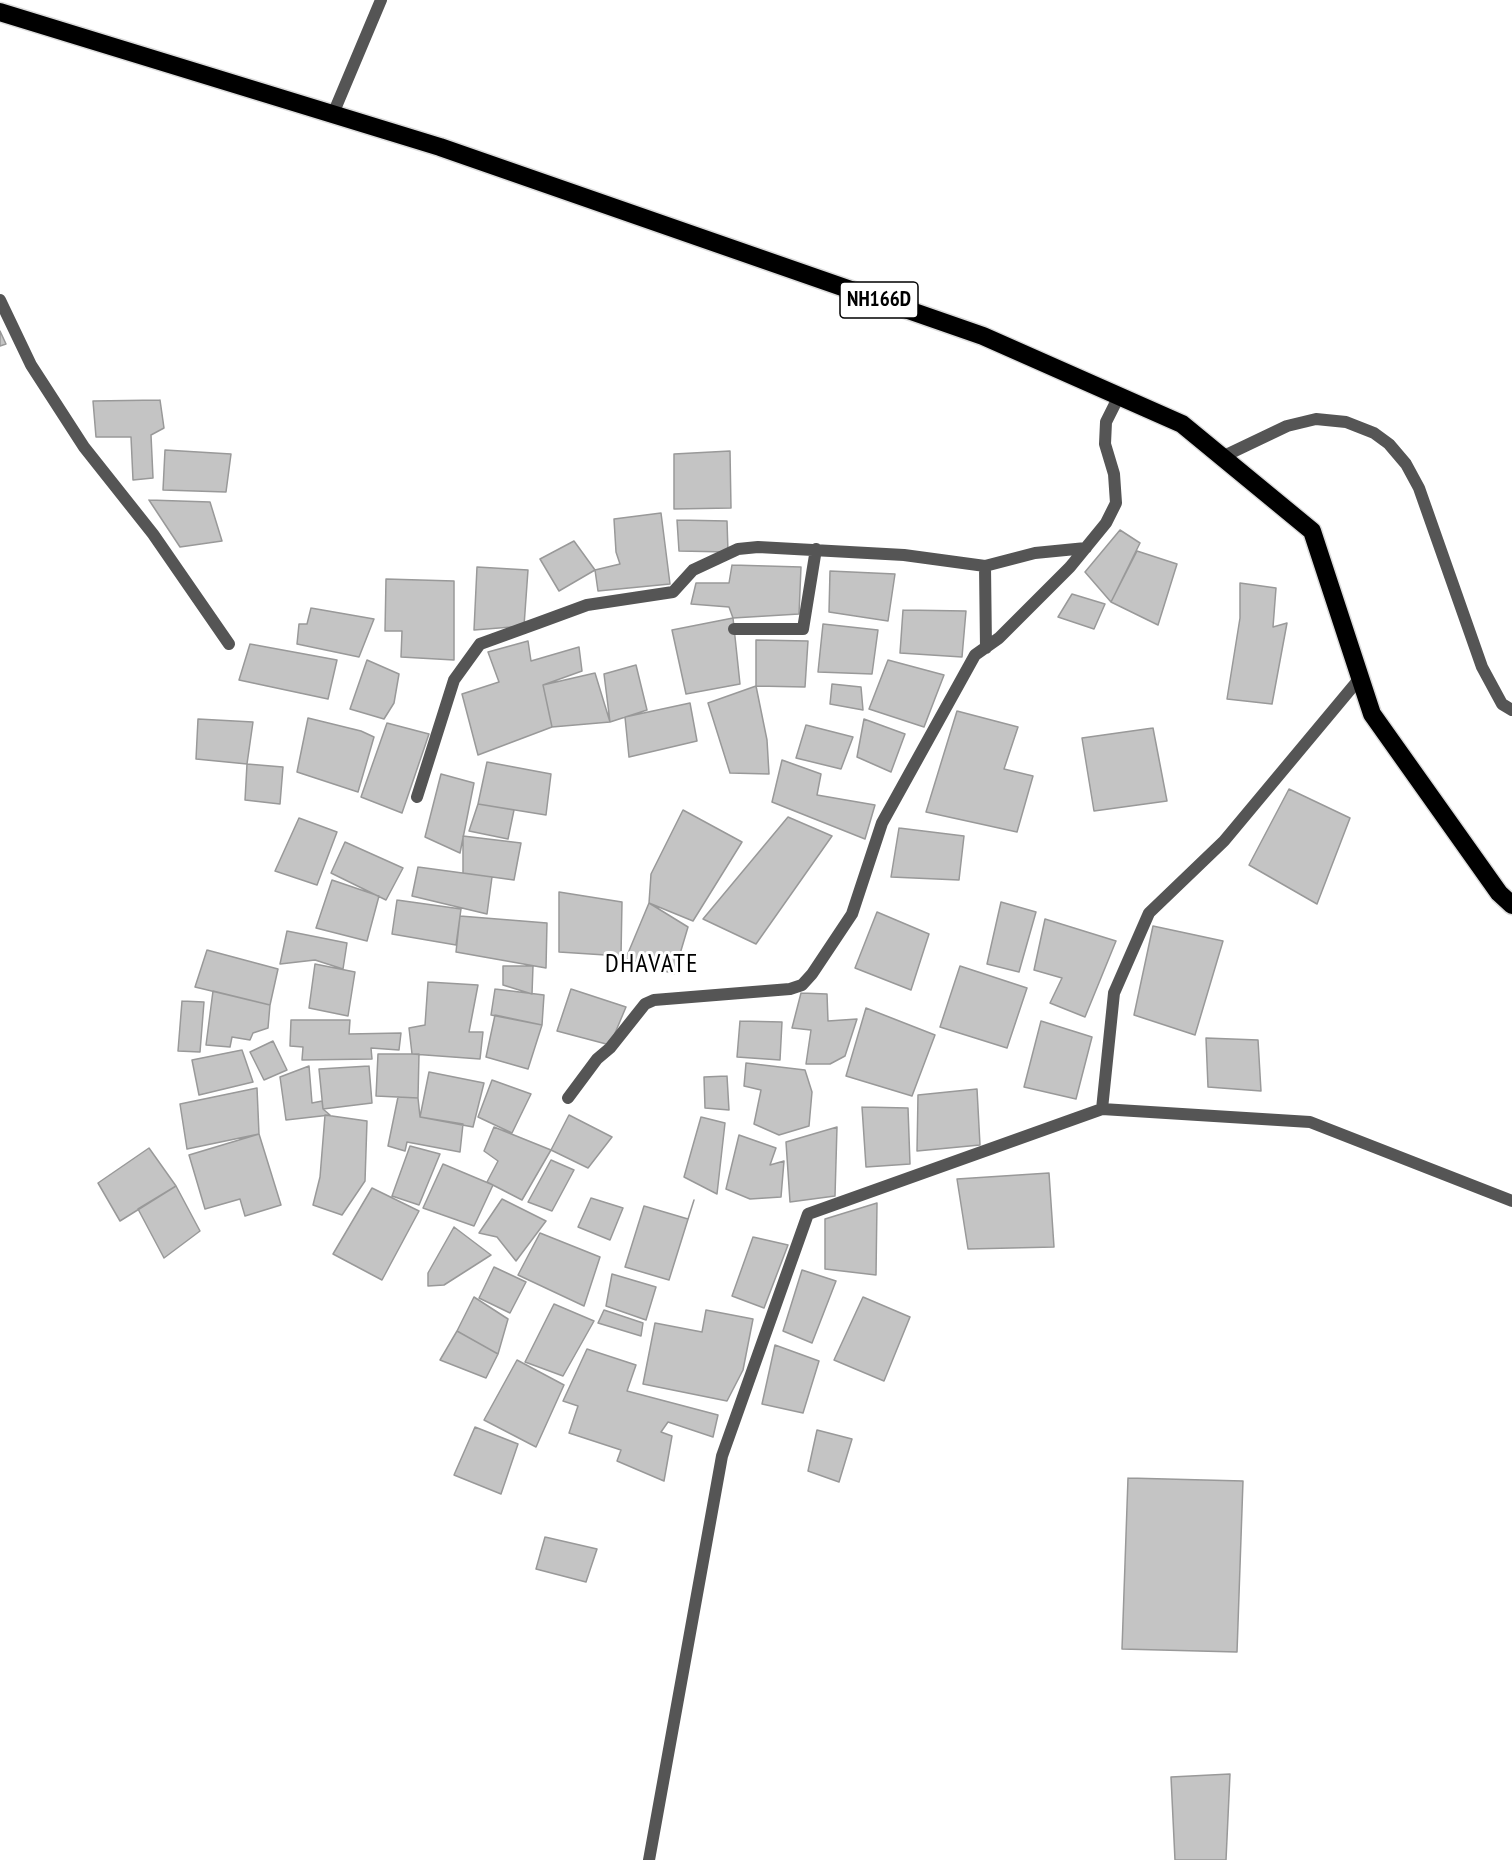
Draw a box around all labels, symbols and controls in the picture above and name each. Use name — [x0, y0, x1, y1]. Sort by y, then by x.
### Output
road number: NH166D — [840, 282, 918, 318]
district label: DHAVATE — [605, 949, 699, 981]

